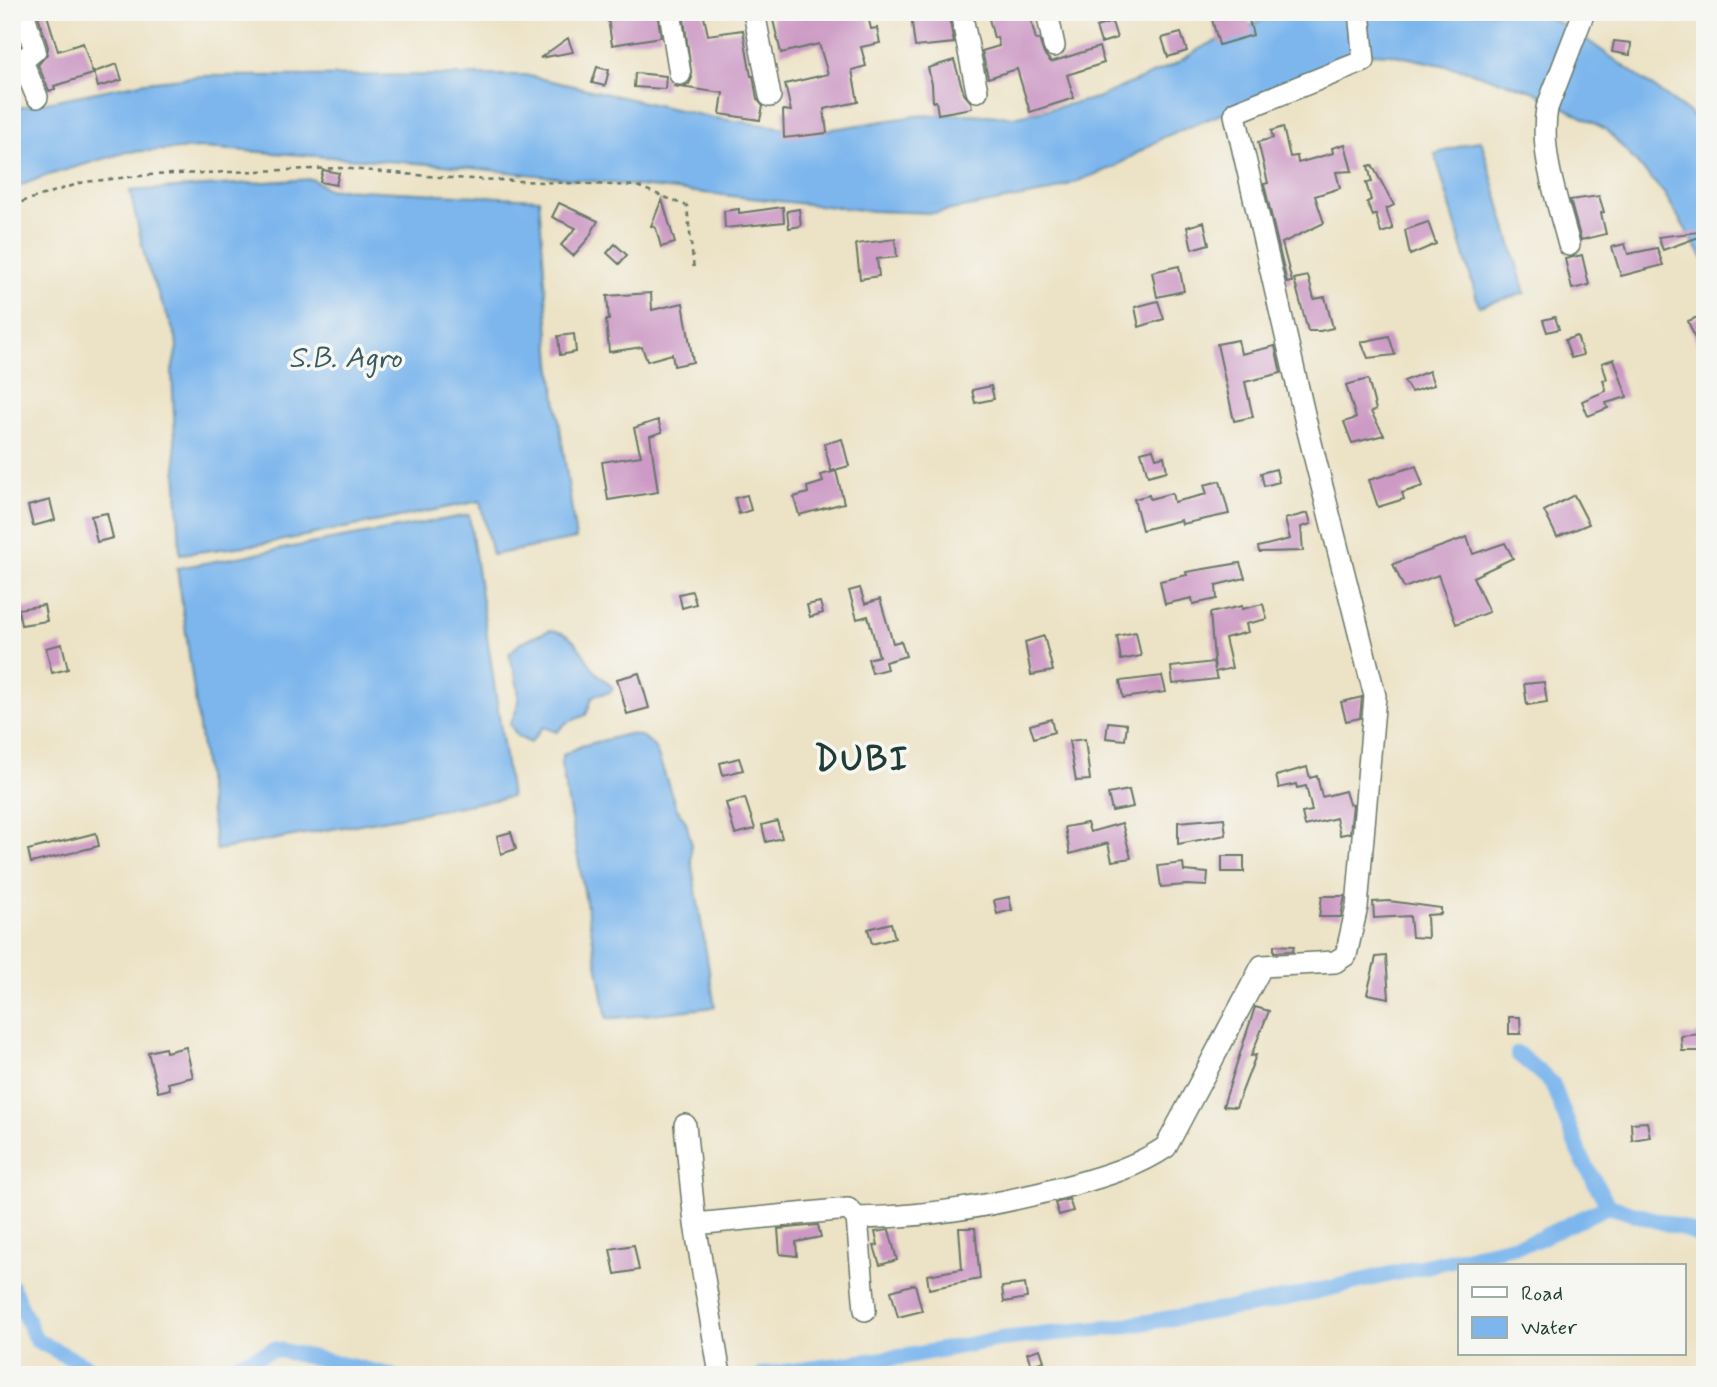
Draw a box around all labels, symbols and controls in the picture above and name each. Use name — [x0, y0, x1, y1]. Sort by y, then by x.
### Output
water label: S.B. Agro — [289, 339, 402, 379]
district label: DUBI — [814, 737, 910, 783]
legend — [1458, 1264, 1686, 1356]
text: Road — [1521, 1280, 1563, 1308]
text: Water — [1521, 1314, 1577, 1342]

